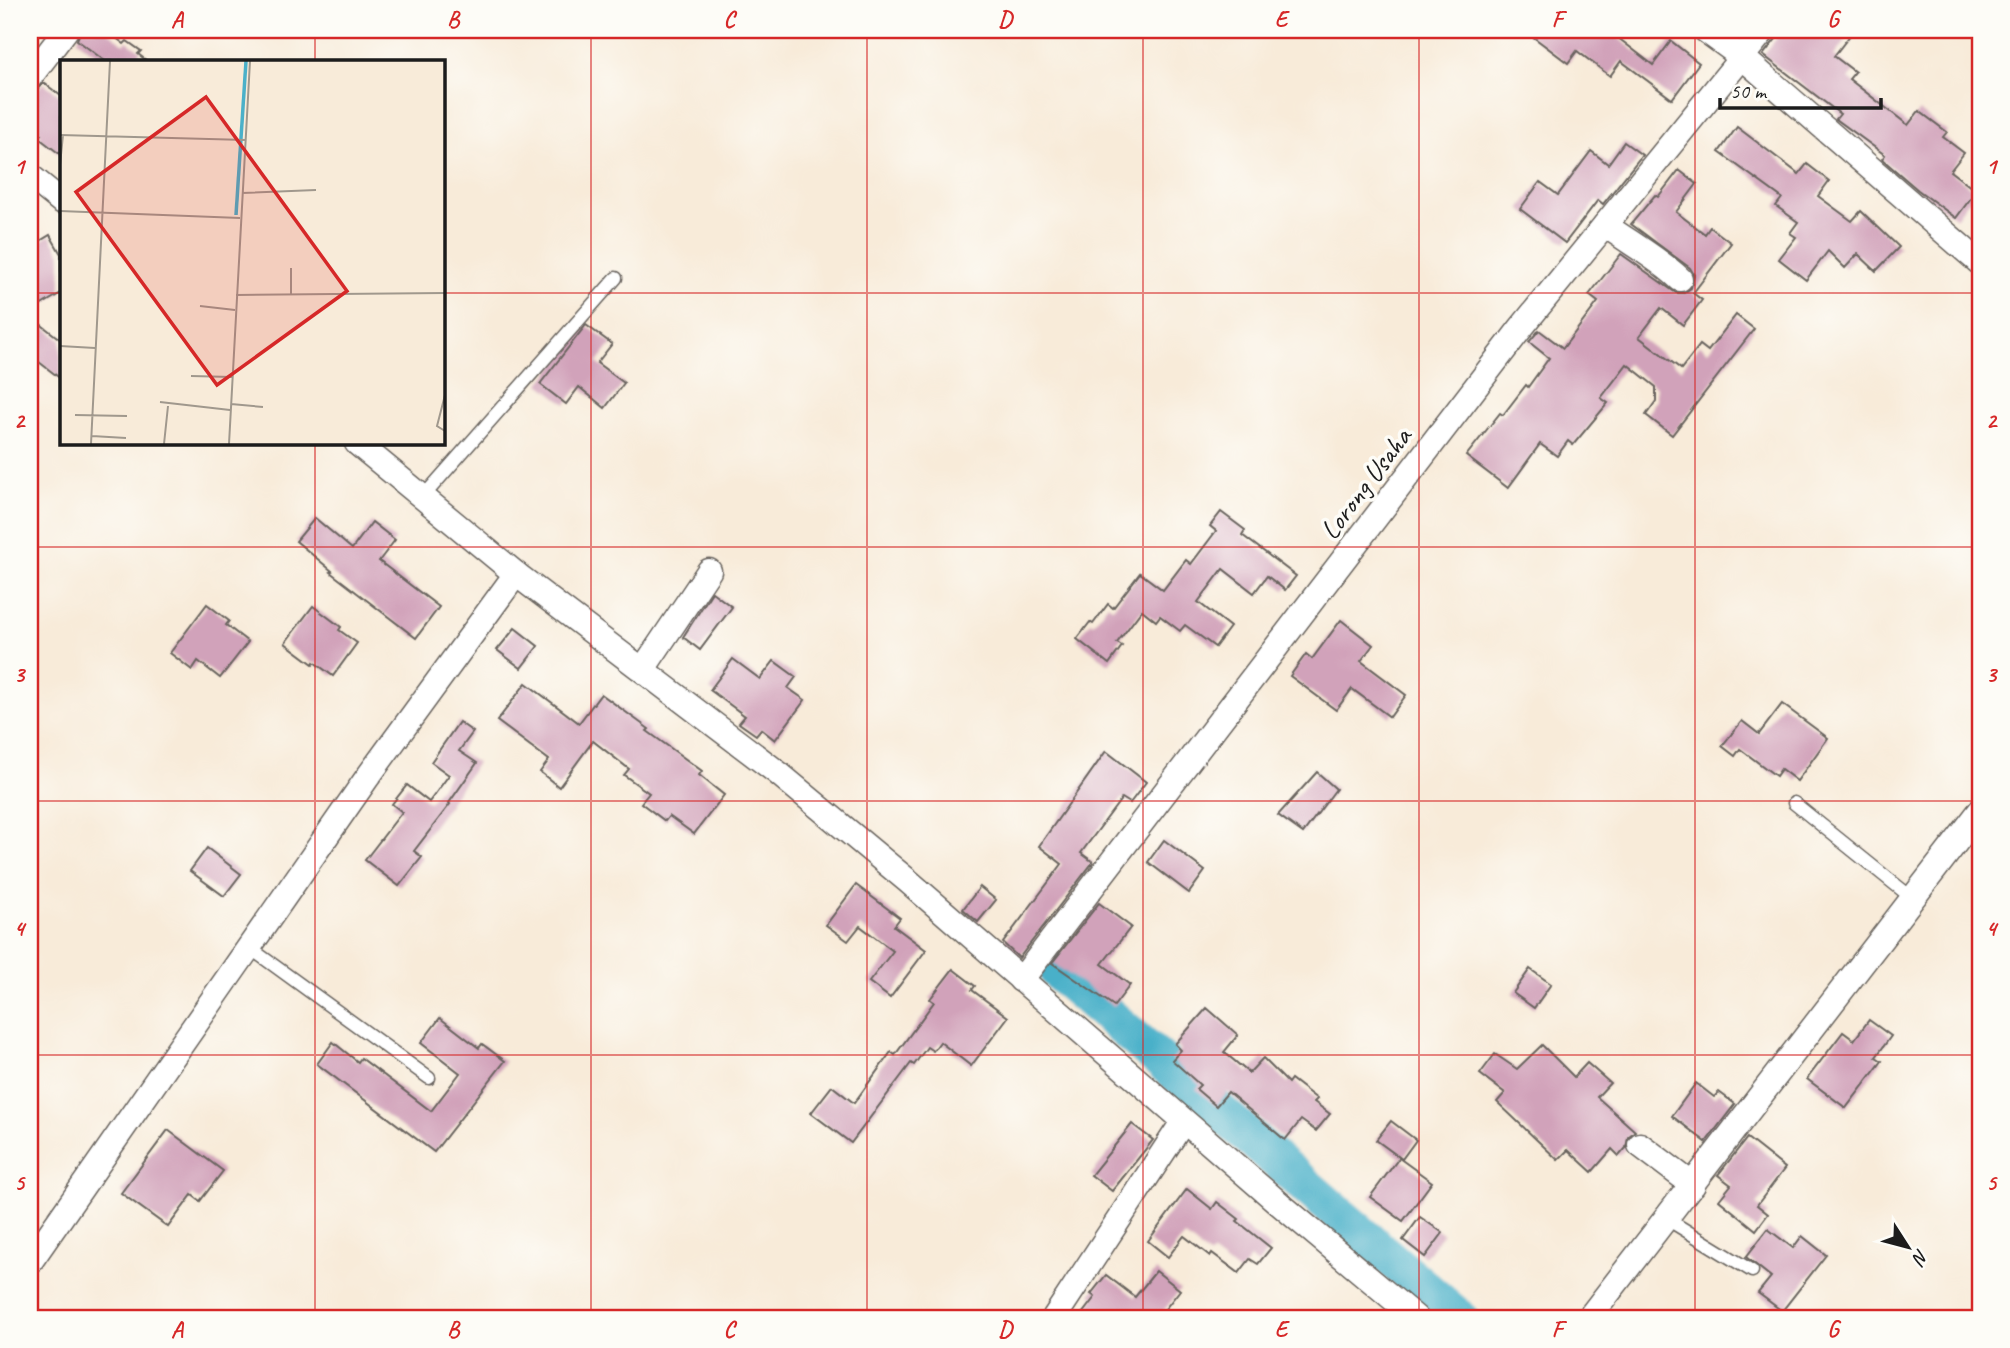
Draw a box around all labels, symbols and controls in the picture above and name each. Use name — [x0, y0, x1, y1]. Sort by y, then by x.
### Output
text: A — [171, 5, 185, 34]
text: B — [447, 5, 461, 34]
text: C — [724, 5, 738, 34]
text: D — [998, 5, 1014, 34]
text: E — [1275, 5, 1291, 34]
text: F — [1552, 5, 1568, 34]
text: G — [1827, 5, 1842, 34]
inset map — [60, 60, 444, 444]
scale bar — [1720, 66, 1881, 110]
text: 50 m — [1730, 78, 1768, 104]
text: 1 — [14, 152, 27, 181]
text: 1 — [1986, 152, 1999, 181]
text: 2 — [14, 406, 27, 435]
text: 2 — [1986, 406, 1999, 435]
street label: Lorong Usaha — [1312, 419, 1420, 546]
text: 3 — [14, 660, 27, 689]
text: 3 — [1986, 660, 1999, 689]
text: 4 — [14, 914, 27, 943]
text: 4 — [1986, 914, 1999, 943]
text: 5 — [14, 1168, 26, 1197]
text: 5 — [1986, 1168, 1998, 1197]
north arrow — [1874, 1212, 1944, 1282]
text: N — [1906, 1245, 1934, 1271]
text: A — [171, 1315, 185, 1344]
text: B — [447, 1315, 461, 1344]
text: C — [724, 1315, 738, 1344]
text: D — [998, 1315, 1014, 1344]
text: E — [1275, 1315, 1291, 1344]
text: F — [1552, 1315, 1568, 1344]
text: G — [1827, 1315, 1842, 1344]

